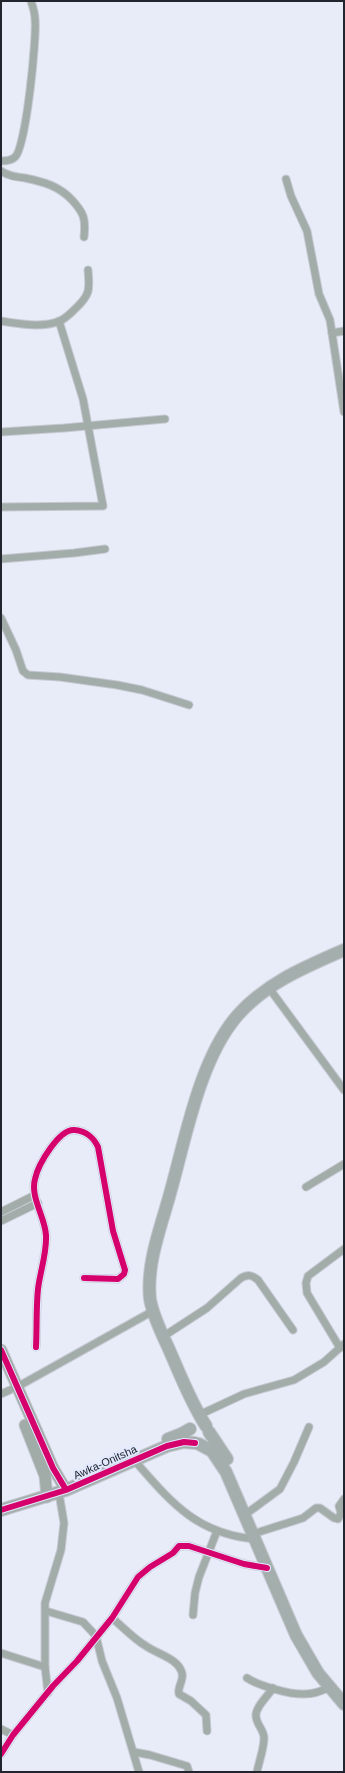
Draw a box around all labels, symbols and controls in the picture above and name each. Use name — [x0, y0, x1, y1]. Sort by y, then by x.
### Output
street label: Awka-Onitsha — [71, 1442, 139, 1481]

